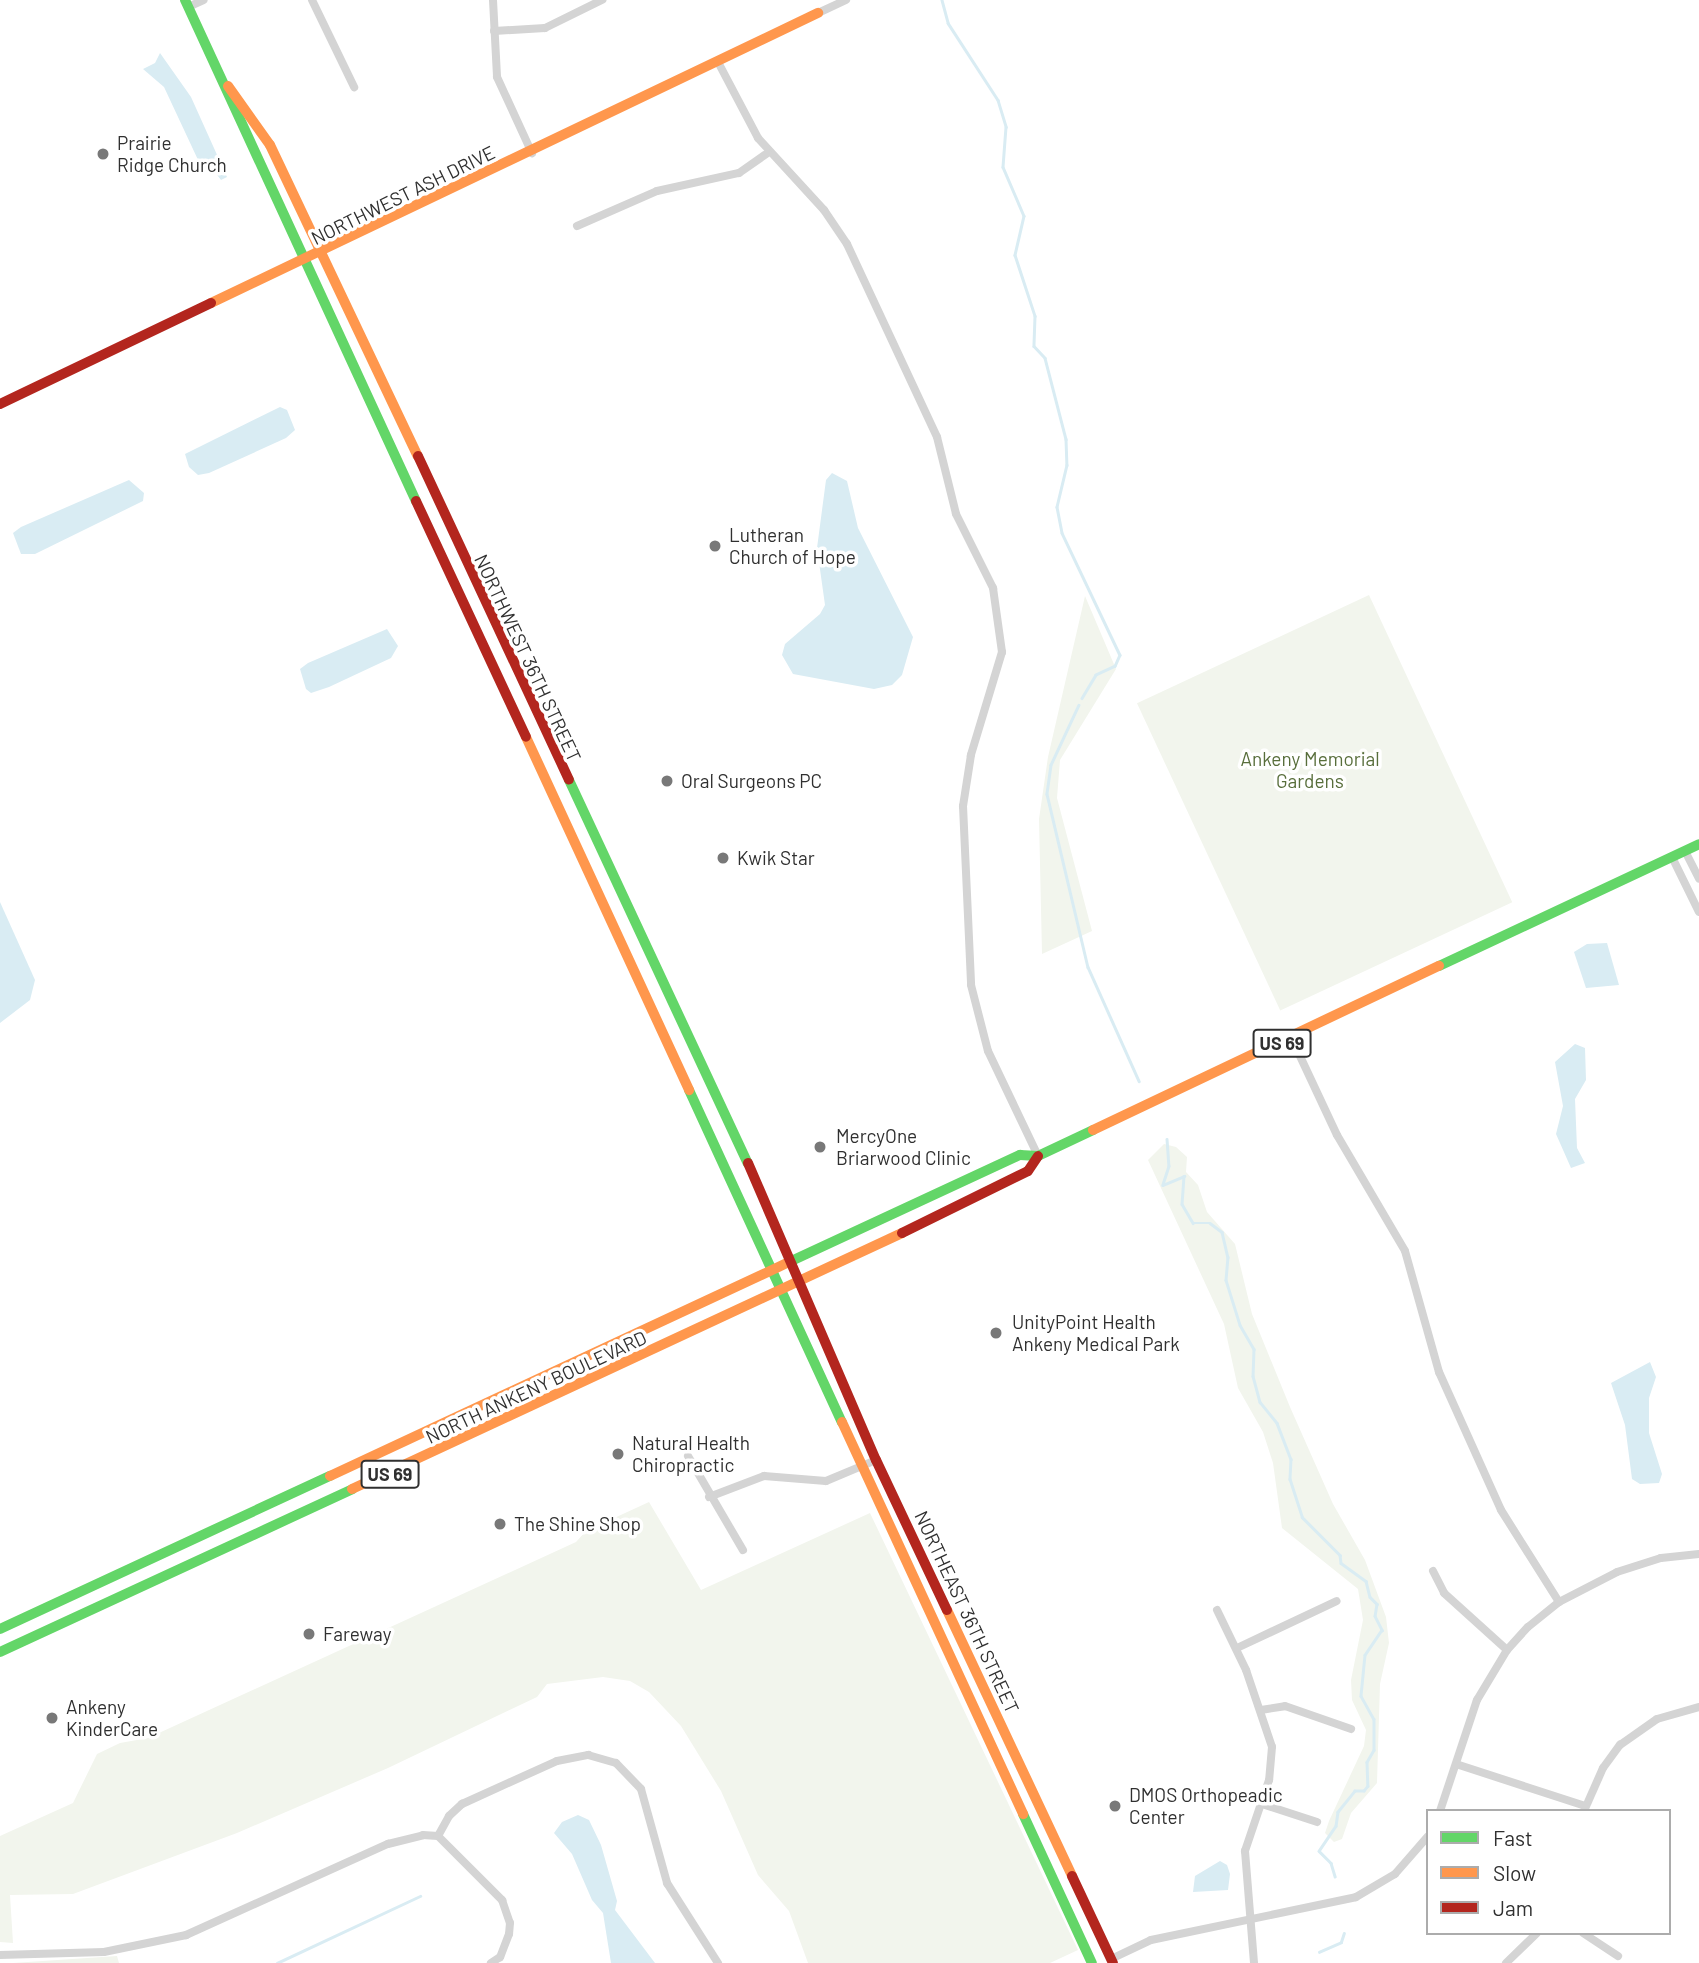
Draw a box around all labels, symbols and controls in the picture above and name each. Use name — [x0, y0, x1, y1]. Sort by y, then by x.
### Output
place label: Prairie Ridge Church — [117, 132, 227, 176]
street label: NORTHWEST ASH DRIVE — [307, 141, 499, 249]
marker: Prairie Ridge Church — [95, 146, 111, 162]
place label: Lutheran Church of Hope — [729, 524, 856, 568]
marker: Lutheran Church of Hope — [707, 538, 723, 554]
street label: NORTHWEST 36TH STREET — [470, 551, 586, 765]
park label: Ankeny Memorial Gardens — [1240, 748, 1380, 792]
place label: Oral Surgeons PC — [681, 770, 822, 792]
marker: Oral Surgeons PC — [659, 773, 675, 789]
place label: Kwik Star — [737, 847, 815, 869]
marker: Kwik Star — [715, 850, 731, 866]
road number: US 69 — [1252, 1028, 1312, 1058]
place label: MercyOne Briarwood Clinic — [836, 1125, 971, 1169]
marker: MercyOne Briarwood Clinic — [810, 1137, 830, 1157]
place label: UnityPoint Health Ankeny Medical Park — [1012, 1311, 1180, 1355]
marker: UnityPoint Health Ankeny Medical Park — [986, 1323, 1006, 1343]
street label: NORTH ANKENY BOULEVARD — [422, 1326, 650, 1448]
place label: Natural Health Chiropractic — [632, 1432, 750, 1476]
marker: Natural Health Chiropractic — [610, 1446, 626, 1462]
road number: US 69 — [360, 1460, 420, 1489]
street label: NORTHEAST 36TH STREET — [910, 1507, 1024, 1717]
place label: The Shine Shop — [514, 1513, 641, 1535]
marker: The Shine Shop — [492, 1516, 508, 1532]
place label: Fareway — [323, 1623, 391, 1645]
marker: Fareway — [301, 1626, 317, 1642]
place label: Ankeny KinderCare — [66, 1696, 158, 1740]
marker: Ankeny KinderCare — [44, 1710, 60, 1726]
place label: DMOS Orthopeadic Center — [1129, 1784, 1283, 1828]
marker: DMOS Orthopeadic Center — [1107, 1798, 1123, 1814]
legend — [1426, 1809, 1671, 1935]
text: Fast — [1493, 1825, 1533, 1850]
text: Slow — [1493, 1860, 1536, 1885]
text: Jam — [1493, 1895, 1533, 1920]

